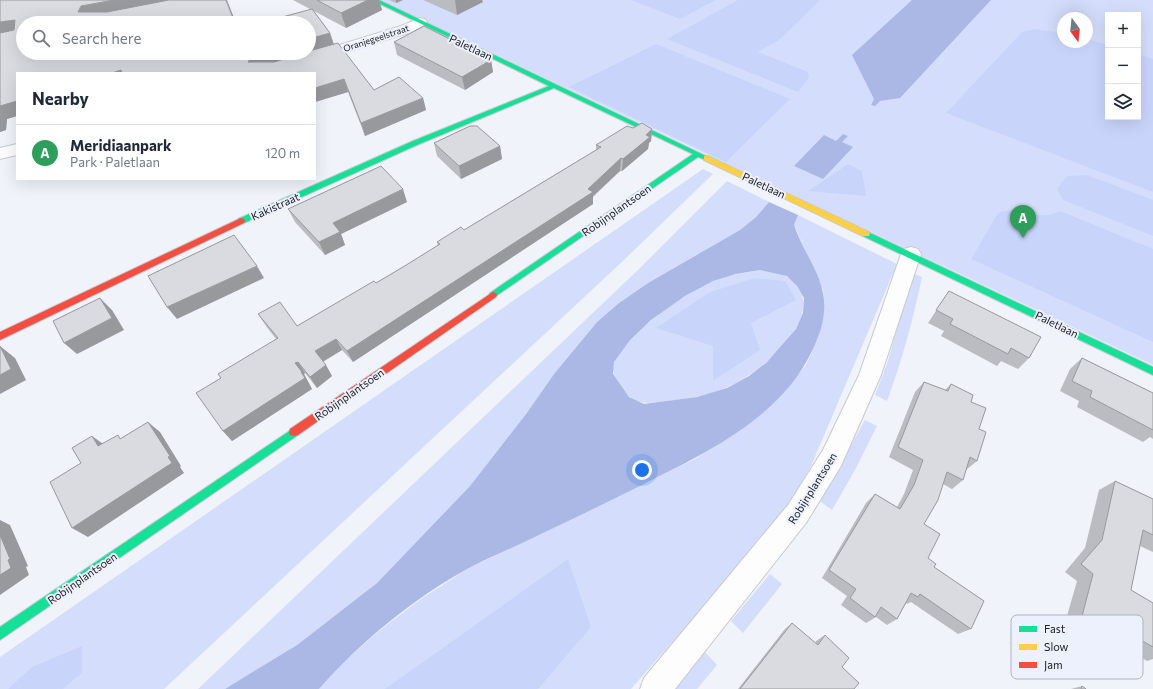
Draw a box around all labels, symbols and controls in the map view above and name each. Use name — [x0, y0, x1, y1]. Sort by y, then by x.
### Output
north arrow — [1057, 12, 1093, 48]
map controls — [1105, 12, 1141, 120]
button: + — [1105, 12, 1141, 48]
search box — [16, 16, 316, 60]
street label: Oranjegeelstraat — [342, 22, 411, 54]
icon: search — [30, 27, 52, 49]
text: Search here — [62, 29, 141, 47]
street label: Paletlaan — [447, 31, 495, 63]
button: − — [1105, 48, 1141, 84]
button: layers — [1105, 84, 1141, 120]
text: Nearby — [32, 88, 89, 109]
text: Meridiaanpark — [70, 136, 172, 154]
text: A — [40, 145, 50, 161]
text: 120 m — [265, 145, 300, 161]
text: Park · Paletlaan — [70, 154, 160, 170]
street label: Paletlaan — [740, 169, 788, 201]
street label: Robijnplantsoen — [579, 181, 653, 239]
street label: Kakistraat — [249, 189, 302, 222]
pin: A — [1010, 205, 1036, 238]
street label: Paletlaan — [1033, 308, 1081, 340]
street label: Robijnplantsoen — [312, 365, 386, 423]
street label: Robijnplantsoen — [785, 450, 839, 526]
your location — [632, 460, 652, 480]
street label: Robijnplantsoen — [45, 549, 119, 607]
legend — [1011, 615, 1143, 679]
text: Fast — [1044, 622, 1066, 635]
text: Slow — [1044, 640, 1069, 653]
text: Jam — [1044, 658, 1063, 672]

